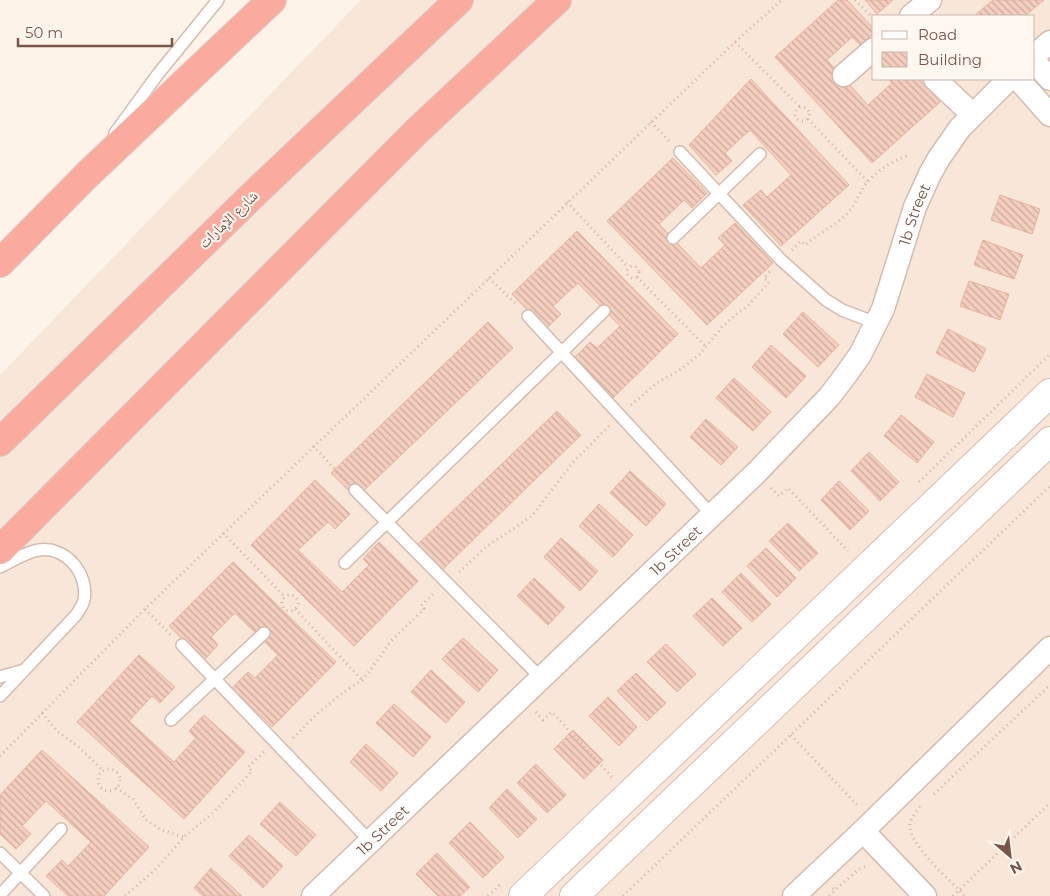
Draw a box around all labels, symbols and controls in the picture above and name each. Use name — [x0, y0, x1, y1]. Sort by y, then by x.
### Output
scale bar — [18, 15, 171, 47]
legend — [872, 15, 1035, 80]
text: 50 m — [25, 23, 63, 42]
text: Road — [918, 25, 957, 44]
text: Building — [918, 50, 982, 69]
street label: 1b Street — [894, 180, 934, 248]
street label: شارع الإمارات — [194, 186, 262, 253]
street label: 1b Street — [645, 521, 705, 579]
street label: 1b Street — [352, 800, 412, 859]
north arrow — [985, 831, 1035, 881]
text: N — [1007, 857, 1025, 878]

